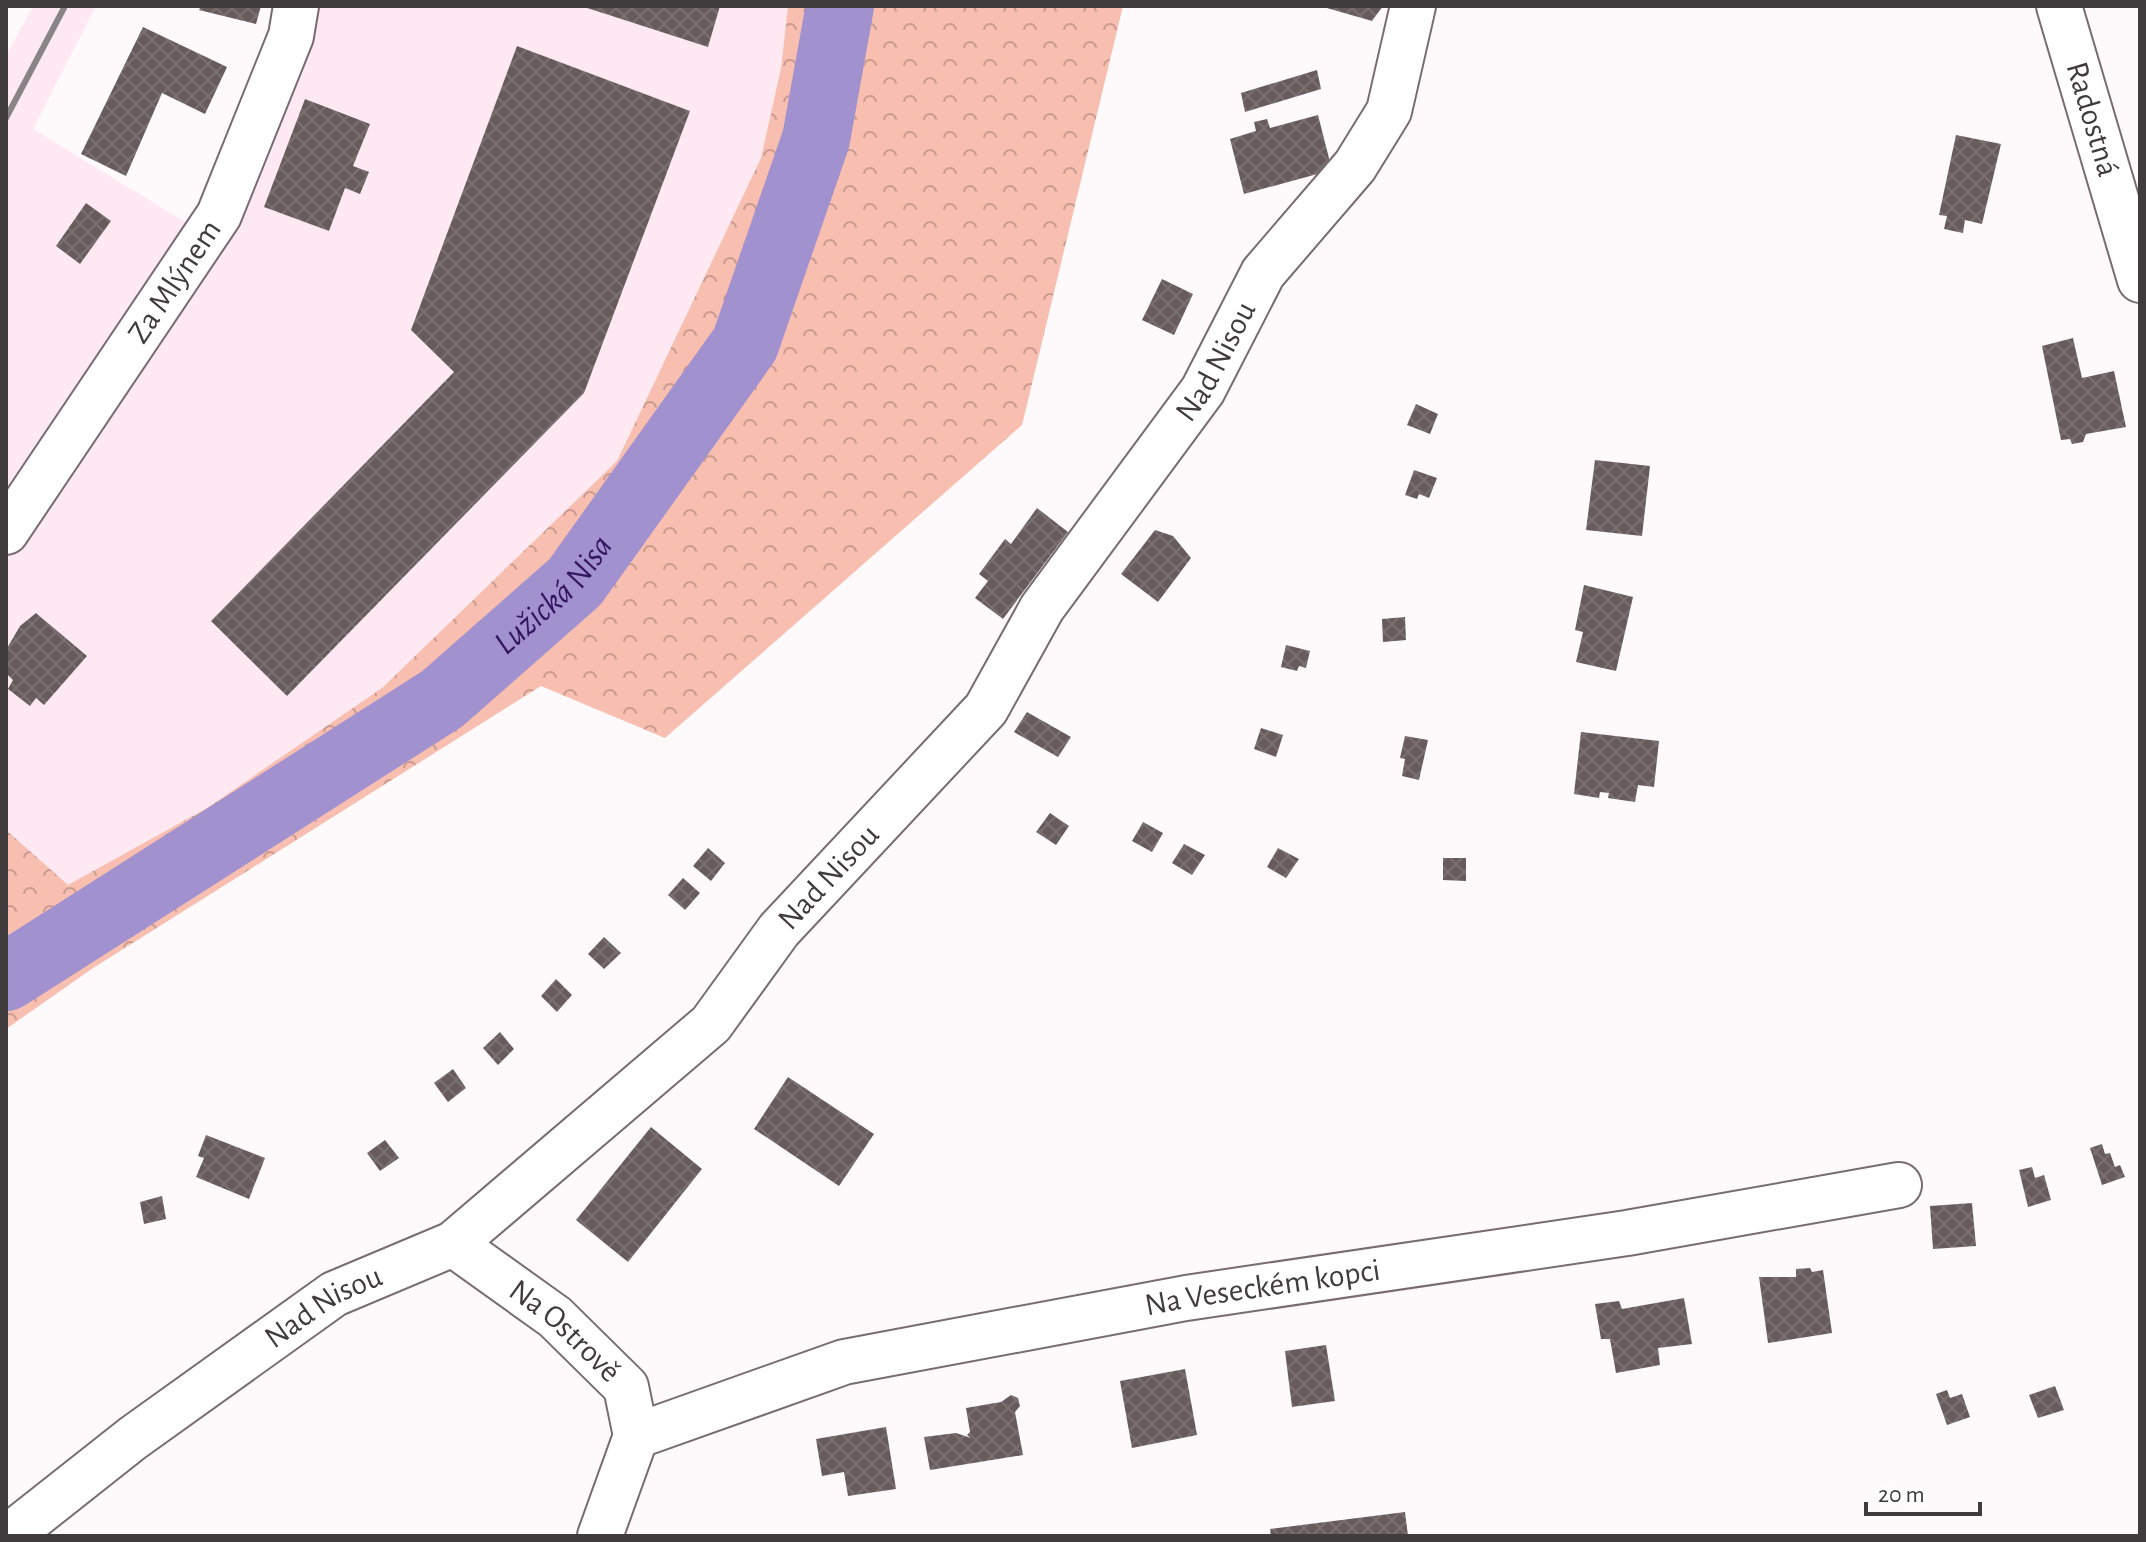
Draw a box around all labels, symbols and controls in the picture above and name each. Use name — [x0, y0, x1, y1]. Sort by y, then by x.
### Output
street label: Radostná — [2060, 58, 2124, 180]
street label: Za Mlýnem — [122, 214, 227, 349]
street label: Nad Nisou — [1170, 296, 1261, 427]
water label: Lužická Nisa — [488, 530, 619, 661]
street label: Nad Nisou — [772, 818, 885, 936]
street label: Na Veseckém kopci — [1142, 1254, 1382, 1321]
street label: Nad Nisou — [259, 1260, 387, 1354]
street label: Na Ostrově — [503, 1274, 627, 1388]
scale bar — [1866, 1466, 1980, 1516]
text: 20 m — [1878, 1483, 1925, 1507]

